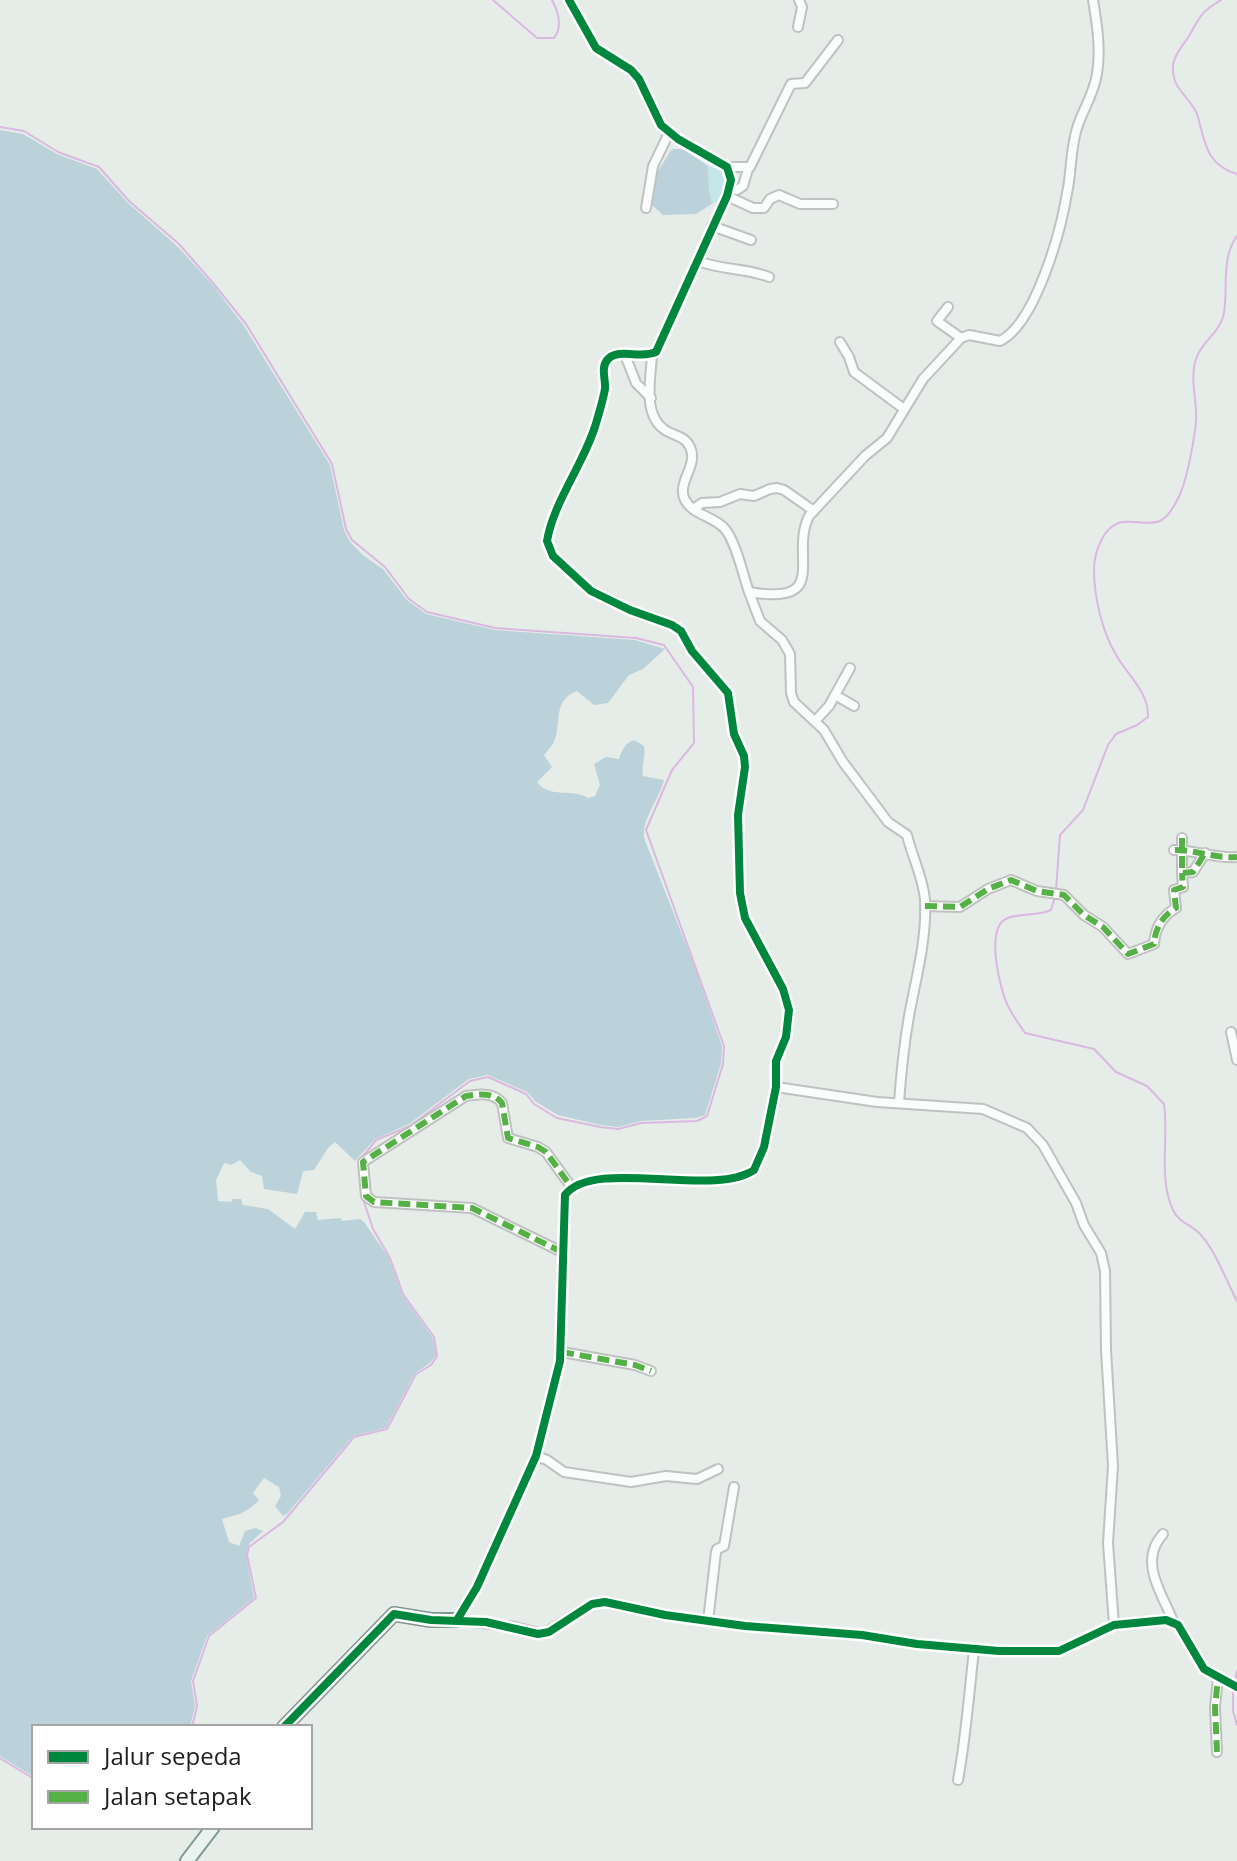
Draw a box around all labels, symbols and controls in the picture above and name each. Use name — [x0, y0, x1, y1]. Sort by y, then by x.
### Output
legend — [32, 1725, 312, 1829]
text: Jalur sepeda — [102, 1739, 242, 1772]
text: Jalan setapak — [102, 1779, 252, 1812]

